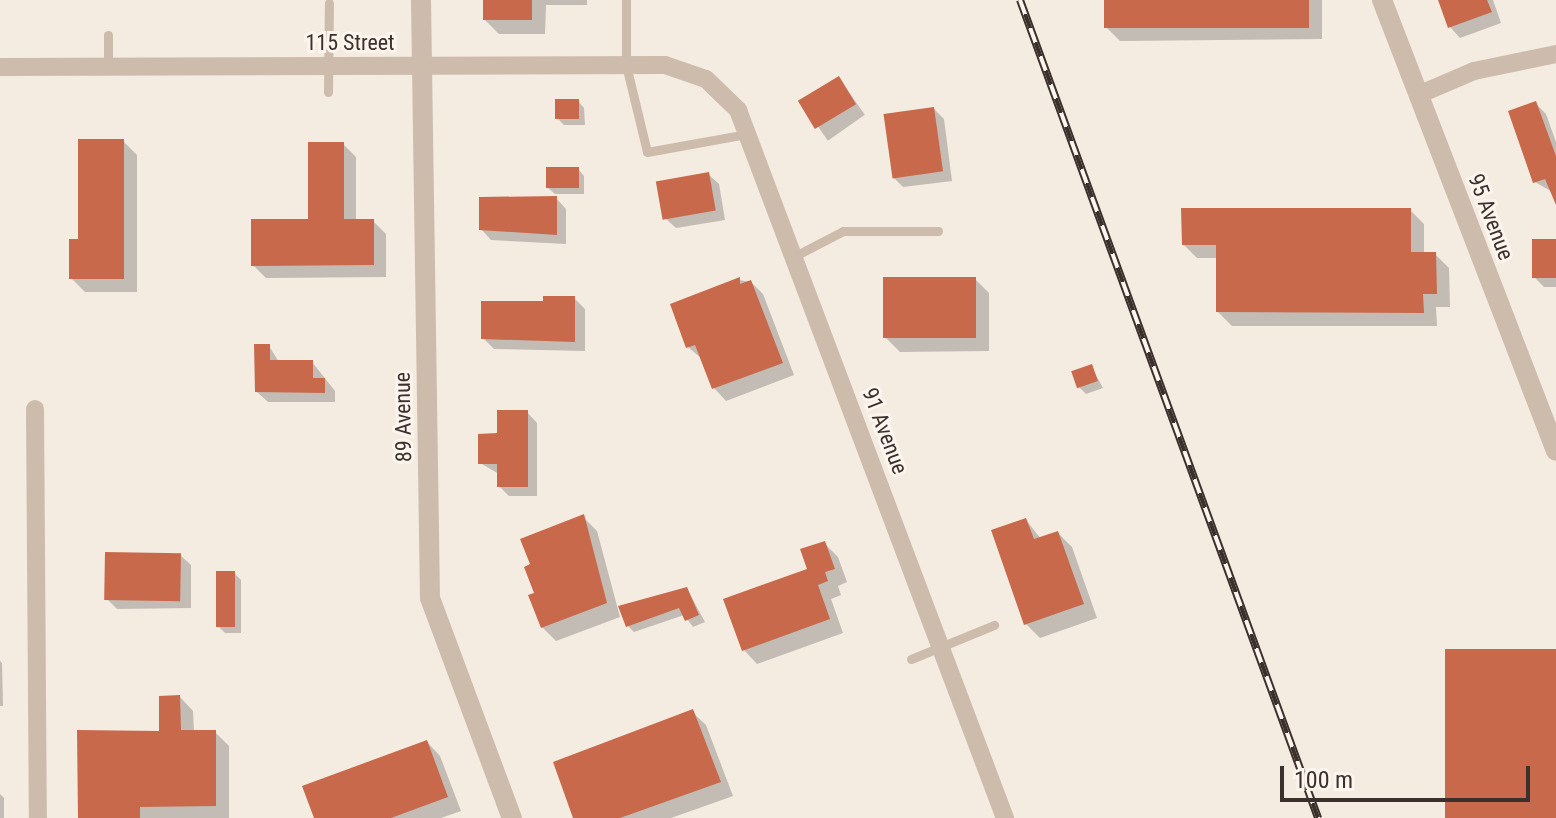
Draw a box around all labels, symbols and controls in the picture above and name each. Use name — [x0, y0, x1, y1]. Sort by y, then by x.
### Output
street label: 115 Street — [305, 30, 395, 56]
street label: 95 Avenue — [1463, 170, 1519, 264]
street label: 89 Avenue — [389, 372, 417, 462]
street label: 91 Avenue — [857, 384, 913, 478]
scale bar — [1284, 750, 1534, 800]
text: 100 m — [1294, 766, 1353, 794]

